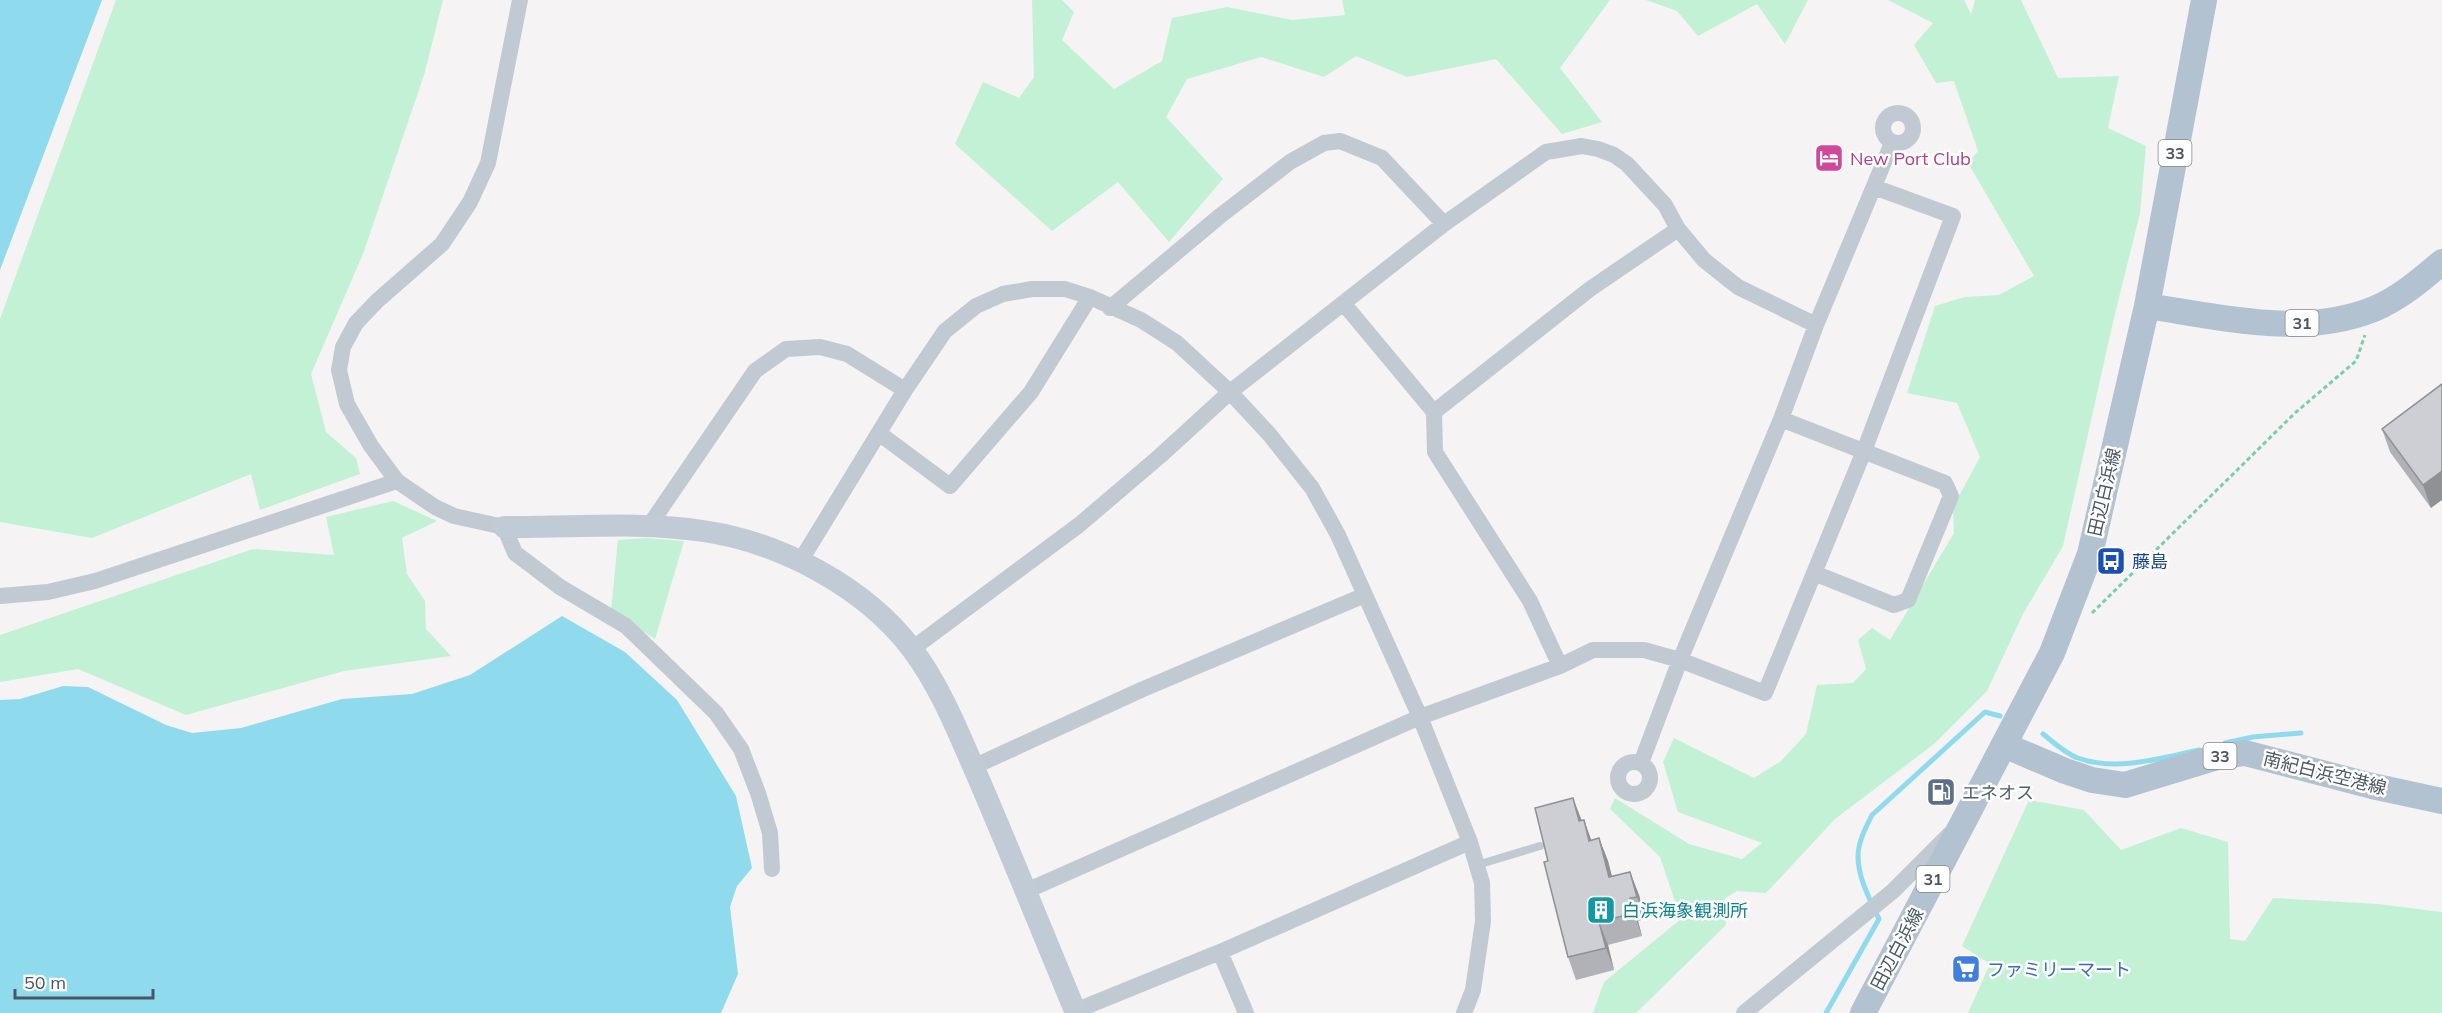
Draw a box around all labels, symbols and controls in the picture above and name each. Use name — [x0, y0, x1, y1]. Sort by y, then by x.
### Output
road number: 33 — [2158, 140, 2192, 166]
hotel icon: New Port Club — [1813, 142, 1845, 174]
place label: New Port Club — [1850, 147, 1971, 170]
road number: 31 — [2286, 310, 2318, 336]
street label: 田辺白浜線 — [2083, 446, 2125, 538]
bus stop icon: 藤島 — [2095, 545, 2127, 577]
place label: 藤島 — [2132, 550, 2168, 573]
road number: 33 — [2204, 743, 2236, 769]
street label: 南紀白浜空港線 — [2261, 747, 2389, 799]
fuel station icon: エネオス — [1925, 776, 1957, 808]
place label: エネオス — [1962, 781, 2034, 804]
road number: 31 — [1916, 866, 1950, 892]
building icon: 白浜海象観測所 — [1585, 894, 1617, 926]
place label: 白浜海象観測所 — [1622, 899, 1748, 922]
street label: 田辺白浜線 — [1866, 904, 1928, 994]
supermarket icon: ファミリーマート — [1950, 953, 1982, 985]
place label: ファミリーマート — [1987, 958, 2131, 981]
scale bar — [15, 962, 153, 1000]
text: 50 m — [24, 971, 66, 994]

